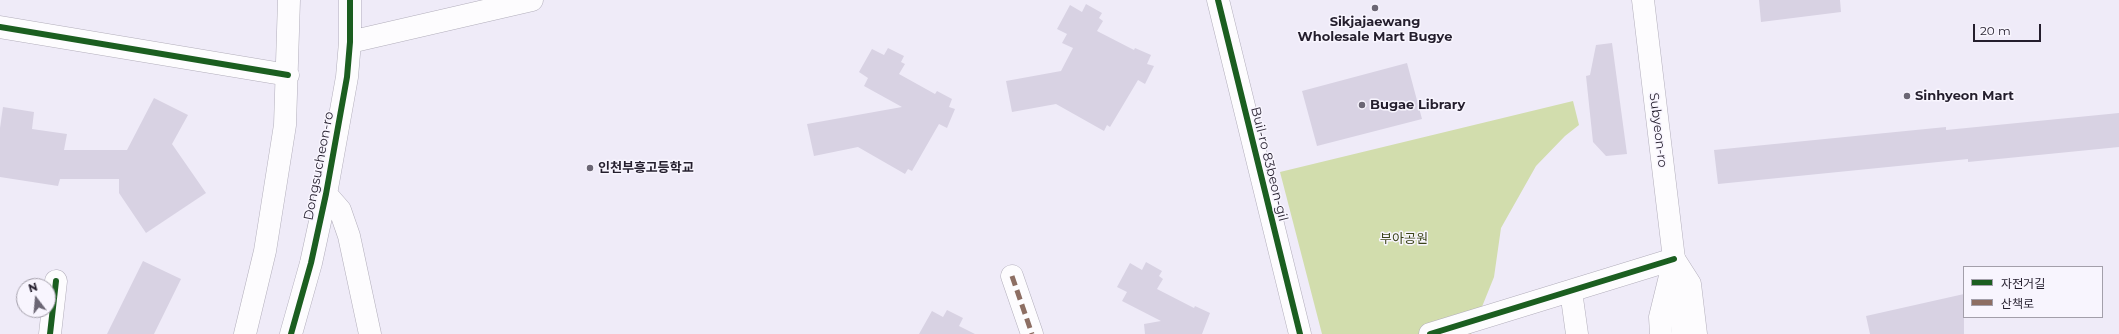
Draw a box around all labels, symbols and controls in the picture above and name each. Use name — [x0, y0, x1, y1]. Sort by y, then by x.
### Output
marker: Sikjajaewang Wholesale Mart Bugye — [1370, 3, 1380, 13]
place label: Sikjajaewang Wholesale Mart Bugye — [1298, 14, 1452, 45]
scale bar — [1975, 16, 2043, 42]
text: 20 m — [1980, 23, 2011, 38]
place label: Sinhyeon Mart — [1915, 88, 2014, 104]
marker: Sinhyeon Mart — [1902, 91, 1912, 101]
street label: Subyeon-ro — [1646, 92, 1670, 168]
place label: Bugae Library — [1370, 97, 1465, 113]
marker: Bugae Library — [1357, 100, 1367, 110]
street label: Buil-ro 83beon-gil — [1247, 105, 1291, 223]
street label: Dongsucheon-ro — [301, 110, 337, 222]
place label: 인천부흥고등학교 — [598, 160, 694, 176]
marker: 인천부흥고등학교 — [585, 163, 595, 173]
park label: 부아공원 — [1380, 231, 1428, 247]
legend — [1963, 266, 2103, 318]
text: 자전거길 — [2001, 276, 2045, 291]
north arrow — [16, 278, 56, 318]
text: N — [27, 279, 39, 295]
text: 산책로 — [2001, 296, 2034, 311]

